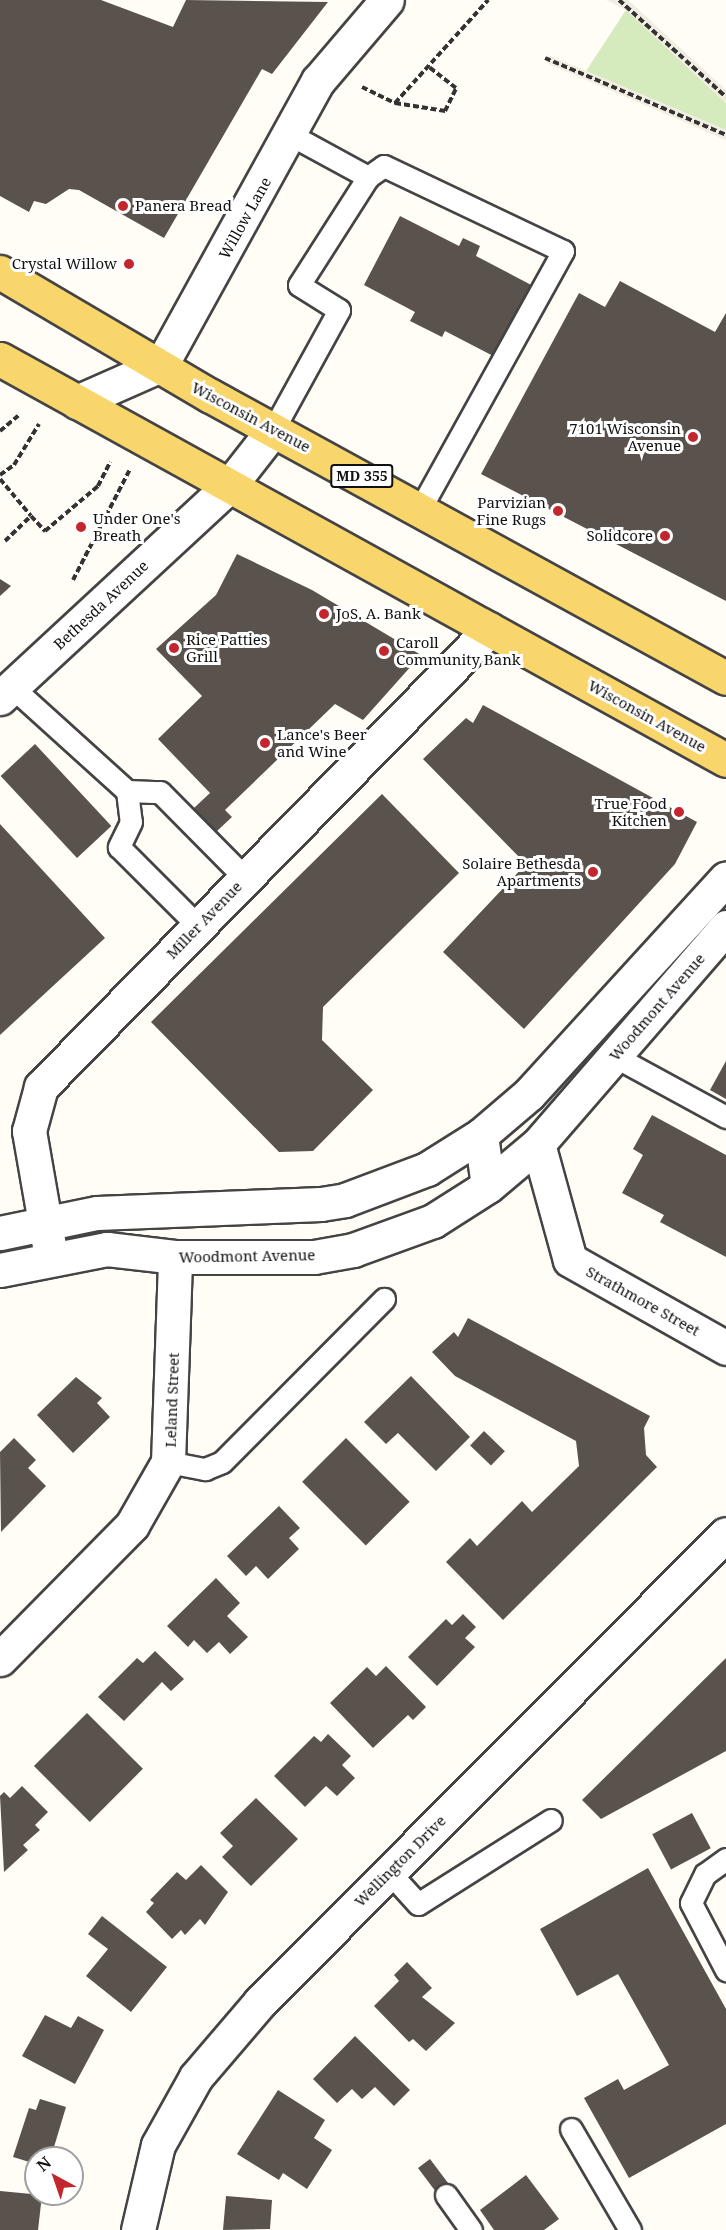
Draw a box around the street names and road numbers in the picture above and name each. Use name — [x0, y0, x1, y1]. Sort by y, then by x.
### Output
street label: Willow Lane — [215, 174, 275, 262]
street label: Wisconsin Avenue — [189, 378, 313, 456]
road number: MD 355 — [329, 465, 395, 487]
street label: Bethesda Avenue — [50, 557, 152, 653]
street label: Wisconsin Avenue — [585, 676, 709, 756]
street label: Miller Avenue — [163, 878, 245, 962]
street label: Woodmont Avenue — [605, 950, 709, 1064]
street label: Woodmont Avenue — [179, 1246, 315, 1266]
street label: Strathmore Street — [583, 1262, 703, 1340]
street label: Leland Street — [161, 1352, 183, 1448]
street label: Wellington Drive — [351, 1812, 449, 1910]

